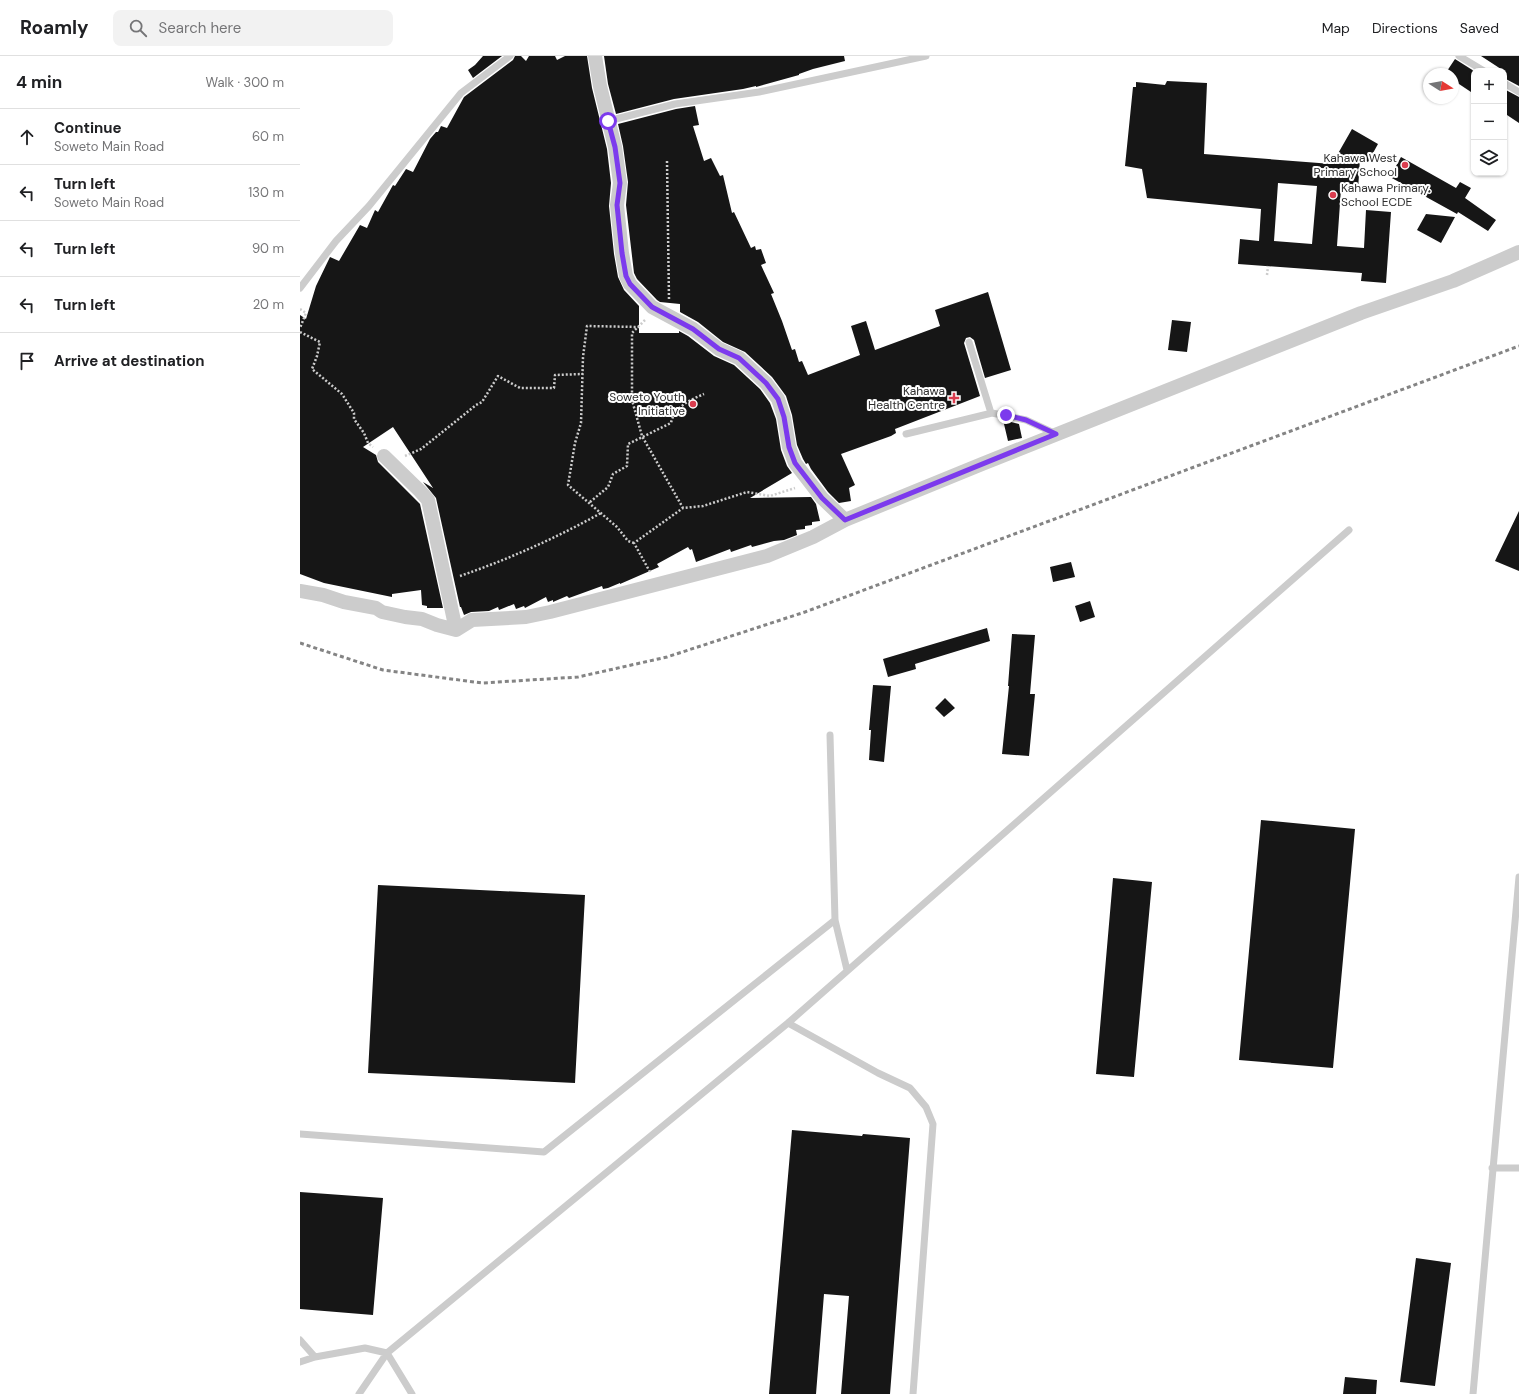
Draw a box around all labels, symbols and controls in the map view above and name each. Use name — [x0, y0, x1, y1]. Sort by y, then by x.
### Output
search box — [113, 10, 393, 46]
text: Roamly — [20, 15, 89, 40]
icon: search — [127, 17, 149, 39]
text: Search here — [159, 18, 241, 38]
text: Map — [1322, 19, 1350, 37]
text: Directions — [1372, 19, 1438, 37]
text: Saved — [1460, 19, 1499, 37]
north arrow — [1423, 68, 1459, 104]
map controls — [1471, 68, 1507, 176]
button: + — [1471, 68, 1507, 104]
text: 4 min — [16, 71, 62, 93]
text: Walk · 300 m — [206, 74, 284, 91]
button: − — [1471, 104, 1507, 140]
route start — [599, 112, 617, 130]
text: Continue — [54, 118, 122, 138]
icon: ahead — [16, 126, 38, 148]
text: 60 m — [252, 128, 284, 145]
text: Soweto Main Road — [54, 138, 164, 155]
button: layers — [1471, 140, 1507, 176]
place label: Kahawa West Primary School — [1314, 150, 1397, 180]
marker: Kahawa West Primary School — [1400, 160, 1410, 170]
text: Turn left — [54, 174, 115, 194]
place label: Kahawa Primary. School ECDE — [1341, 180, 1430, 210]
icon: left — [16, 182, 38, 204]
text: 130 m — [248, 184, 284, 201]
marker: Kahawa Primary. School ECDE — [1328, 190, 1338, 200]
text: Soweto Main Road — [54, 194, 164, 211]
icon: left — [16, 238, 38, 260]
text: Turn left — [54, 239, 115, 259]
text: 90 m — [252, 240, 284, 257]
icon: left — [16, 294, 38, 316]
text: Turn left — [54, 295, 115, 315]
text: 20 m — [253, 296, 284, 313]
icon: arrive — [16, 350, 38, 372]
text: Arrive at destination — [54, 351, 205, 371]
place label: Kahawa Health Centre — [868, 383, 945, 413]
place label: Soweto Youth Initiative — [609, 389, 685, 419]
marker: Kahawa Health Centre — [948, 392, 960, 404]
marker: Soweto Youth Initiative — [688, 399, 698, 409]
route end — [997, 406, 1015, 424]

